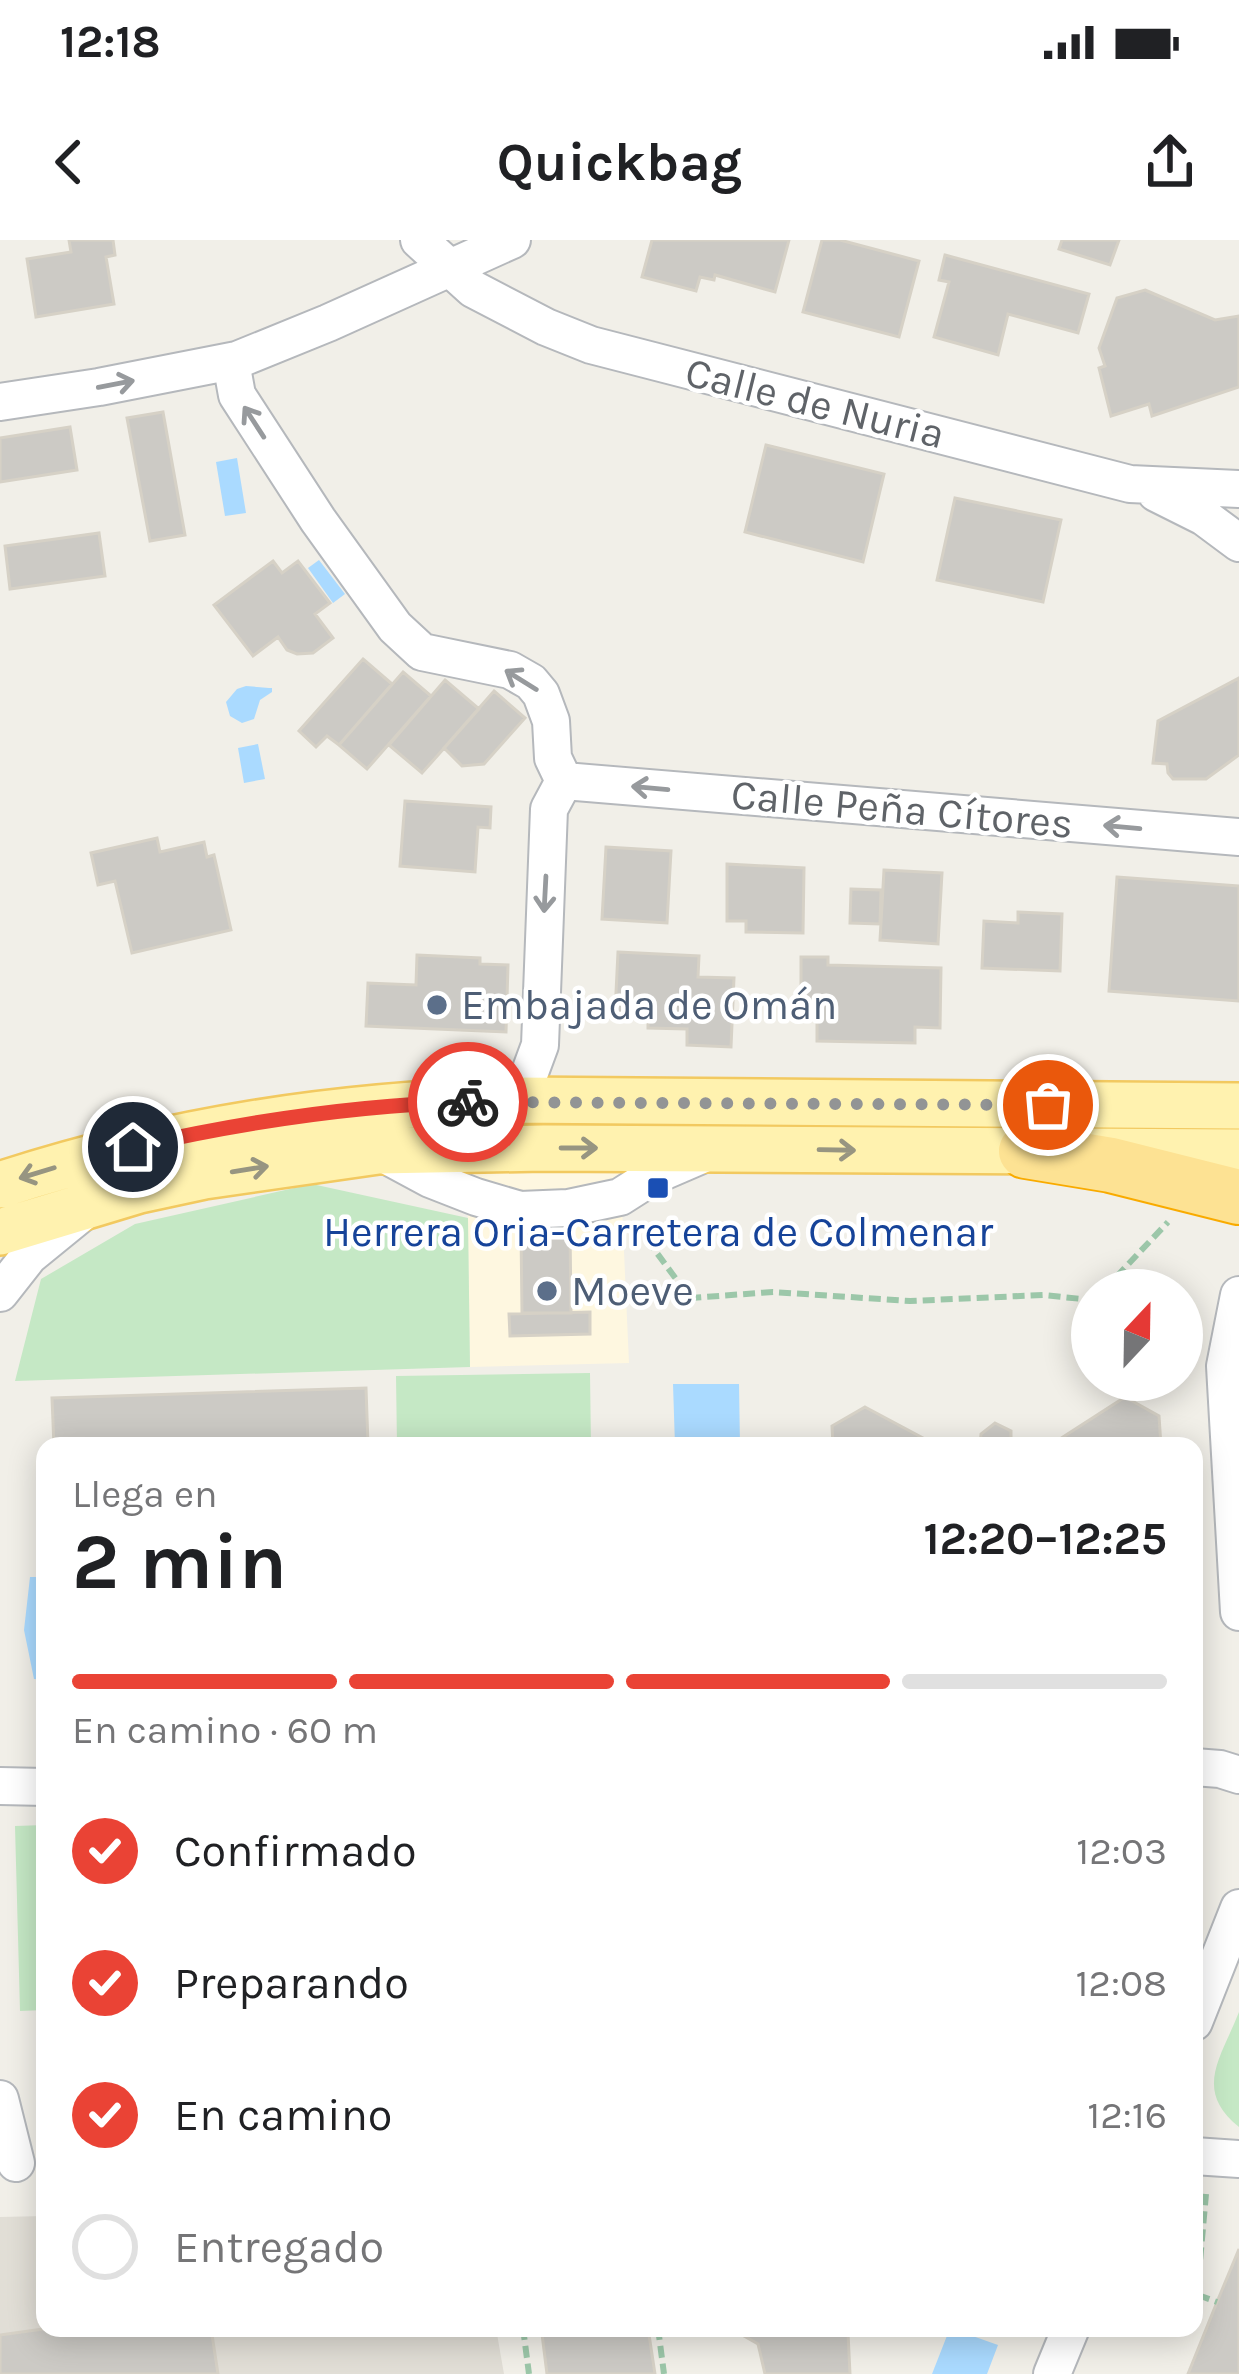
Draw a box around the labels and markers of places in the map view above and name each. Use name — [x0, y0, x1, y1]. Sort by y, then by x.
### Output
place label: Embajada de Omán — [461, 980, 837, 1030]
marker: Embajada de Omán — [424, 992, 450, 1018]
pin — [997, 1054, 1099, 1156]
pin — [82, 1096, 184, 1198]
marker: Herrera Oria-Carretera de Colmenar — [645, 1175, 671, 1201]
place label: Herrera Oria-Carretera de Colmenar — [323, 1207, 994, 1257]
place label: Moeve — [571, 1266, 694, 1316]
marker: Moeve — [534, 1278, 560, 1304]

